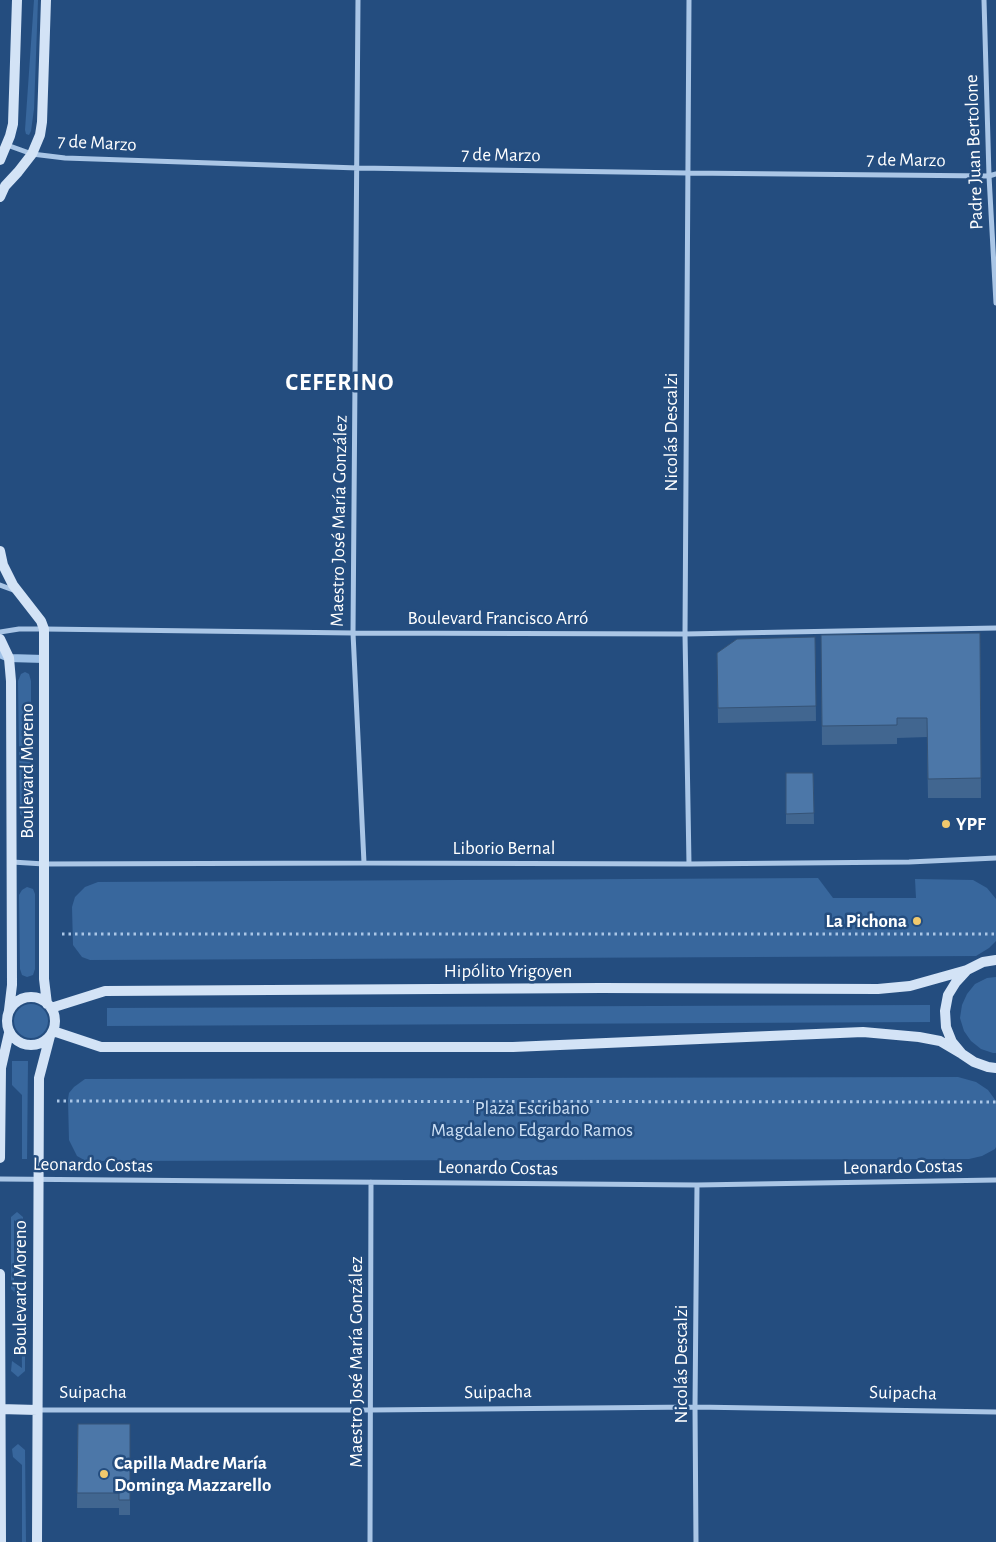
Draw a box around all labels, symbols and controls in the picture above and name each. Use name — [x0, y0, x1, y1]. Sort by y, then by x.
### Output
street label: Padre Juan Bertolone — [960, 74, 988, 230]
street label: 7 de Marzo — [57, 130, 137, 156]
street label: 7 de Marzo — [461, 143, 541, 167]
street label: 7 de Marzo — [866, 148, 946, 172]
district label: CEFERINO — [285, 369, 395, 397]
street label: Nicolás Descalzi — [660, 373, 682, 491]
street label: Maestro José María González — [326, 415, 352, 627]
street label: Boulevard Francisco Arró — [408, 607, 588, 629]
street label: Boulevard Moreno — [16, 703, 38, 839]
place label: YPF — [956, 813, 986, 835]
marker: YPF — [940, 818, 952, 830]
street label: Liborio Bernal — [453, 837, 555, 859]
place label: La Pichona — [825, 910, 907, 932]
marker: La Pichona — [911, 915, 923, 927]
street label: Hipólito Yrigoyen — [444, 960, 572, 982]
park label: Plaza Escribano Magdaleno Edgardo Ramos — [431, 1097, 633, 1141]
street label: Leonardo Costas — [33, 1153, 153, 1177]
street label: Leonardo Costas — [843, 1155, 963, 1179]
street label: Leonardo Costas — [438, 1156, 558, 1180]
street label: Boulevard Moreno — [9, 1220, 31, 1356]
street label: Maestro José María González — [345, 1256, 367, 1468]
street label: Nicolás Descalzi — [670, 1305, 692, 1423]
street label: Suipacha — [464, 1380, 532, 1404]
street label: Suipacha — [59, 1381, 127, 1403]
street label: Suipacha — [869, 1381, 937, 1405]
place label: Capilla Madre María Dominga Mazzarello — [114, 1452, 271, 1496]
marker: Capilla Madre María Dominga Mazzarello — [98, 1468, 110, 1480]

